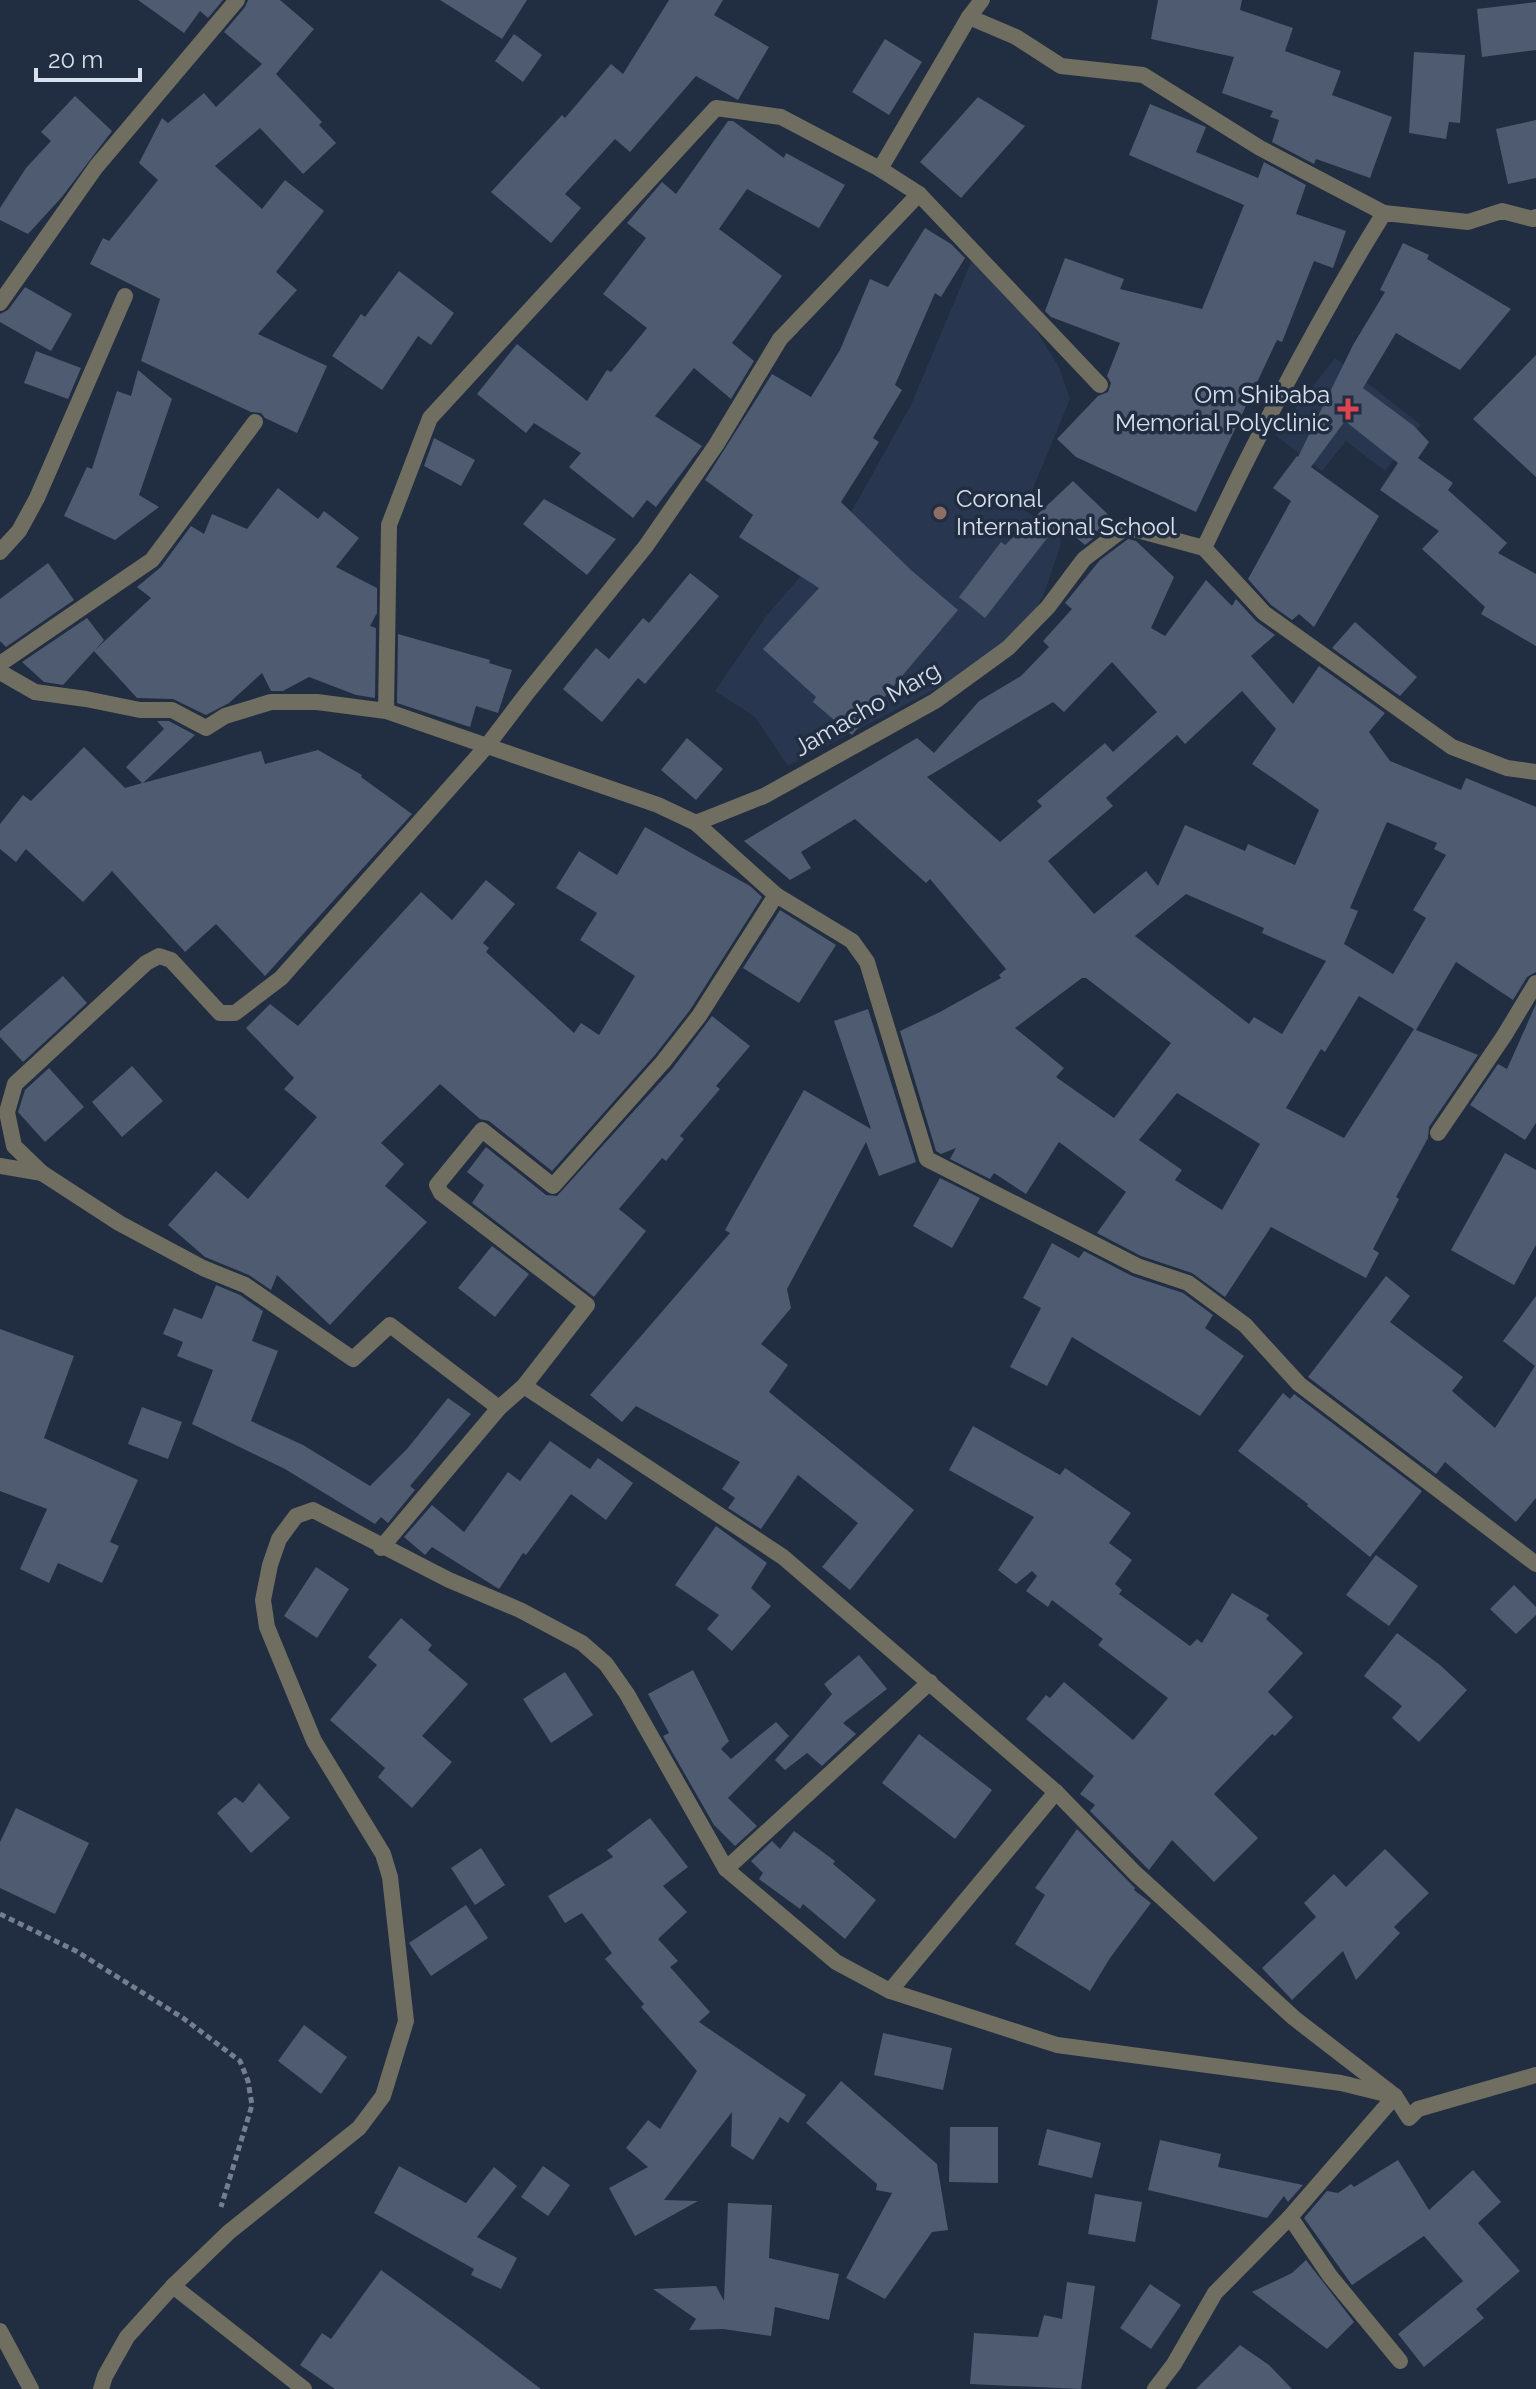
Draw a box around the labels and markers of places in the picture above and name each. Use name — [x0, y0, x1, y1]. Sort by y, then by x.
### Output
place label: Om Shibaba Memorial Polyclinic — [1115, 380, 1330, 437]
marker: Om Shibaba Memorial Polyclinic — [1337, 398, 1359, 420]
place label: Coronal International School — [956, 484, 1177, 541]
marker: Coronal International School — [931, 504, 949, 522]

